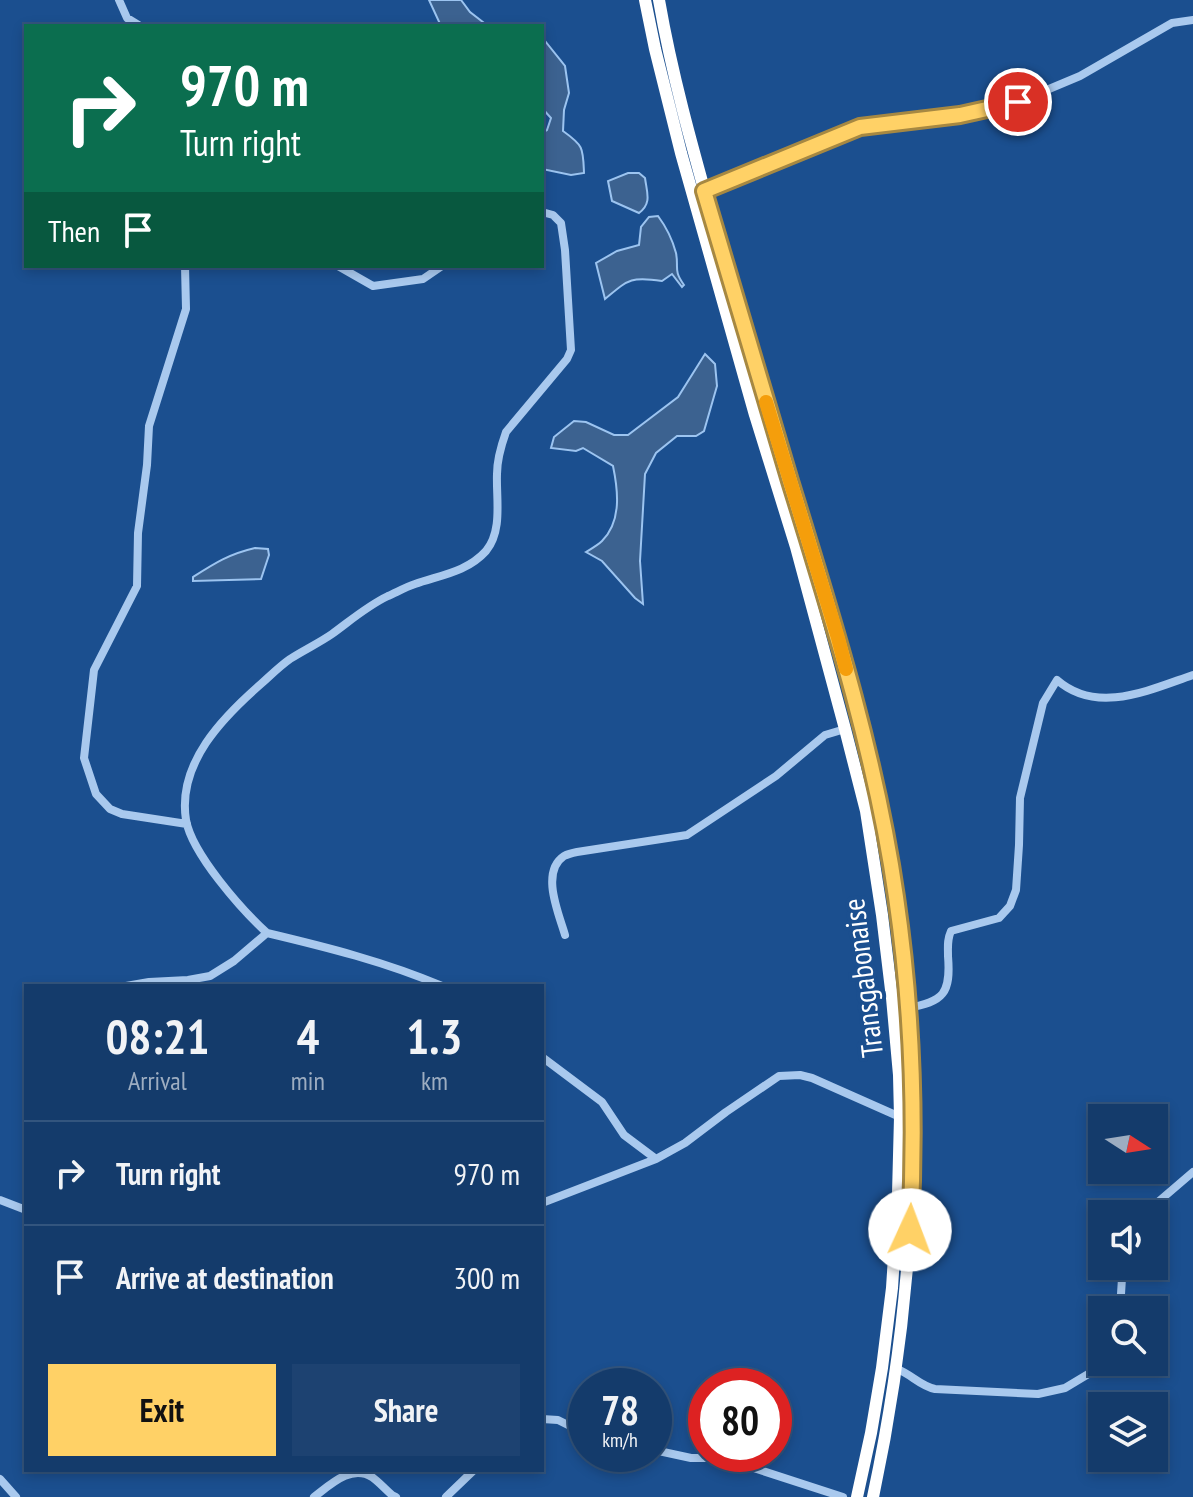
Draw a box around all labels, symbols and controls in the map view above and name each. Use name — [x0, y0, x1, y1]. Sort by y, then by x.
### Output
text: 970 m — [180, 49, 309, 121]
icon: right — [48, 56, 152, 160]
pin — [984, 68, 1052, 136]
icon: arrive — [996, 80, 1040, 124]
text: Turn right — [180, 119, 301, 166]
icon: arrive — [116, 208, 160, 252]
text: Then — [48, 211, 100, 250]
street label: Transgabonaise — [833, 896, 891, 1060]
text: 08:21 — [106, 1005, 209, 1067]
text: 4 — [296, 1005, 319, 1067]
text: 1.3 — [406, 1005, 462, 1067]
text: Arrival — [128, 1064, 187, 1097]
text: min — [291, 1064, 325, 1097]
text: km — [421, 1064, 448, 1097]
north arrow — [1088, 1104, 1168, 1184]
map controls — [1088, 1104, 1168, 1472]
icon: right — [48, 1151, 92, 1195]
text: Turn right — [116, 1154, 220, 1193]
text: 970 m — [454, 1154, 520, 1193]
position arrow — [868, 1188, 952, 1272]
button: sound — [1088, 1200, 1168, 1280]
icon: arrive — [48, 1255, 92, 1299]
text: Arrive at destination — [116, 1258, 334, 1297]
text: 300 m — [454, 1258, 520, 1297]
button: search — [1088, 1296, 1168, 1376]
button: Exit — [48, 1364, 276, 1456]
button: Share — [292, 1364, 520, 1456]
speed limit sign: 80 — [688, 1368, 792, 1472]
text: 78 — [601, 1384, 639, 1436]
button: layers — [1088, 1392, 1168, 1472]
text: km/h — [602, 1427, 638, 1453]

